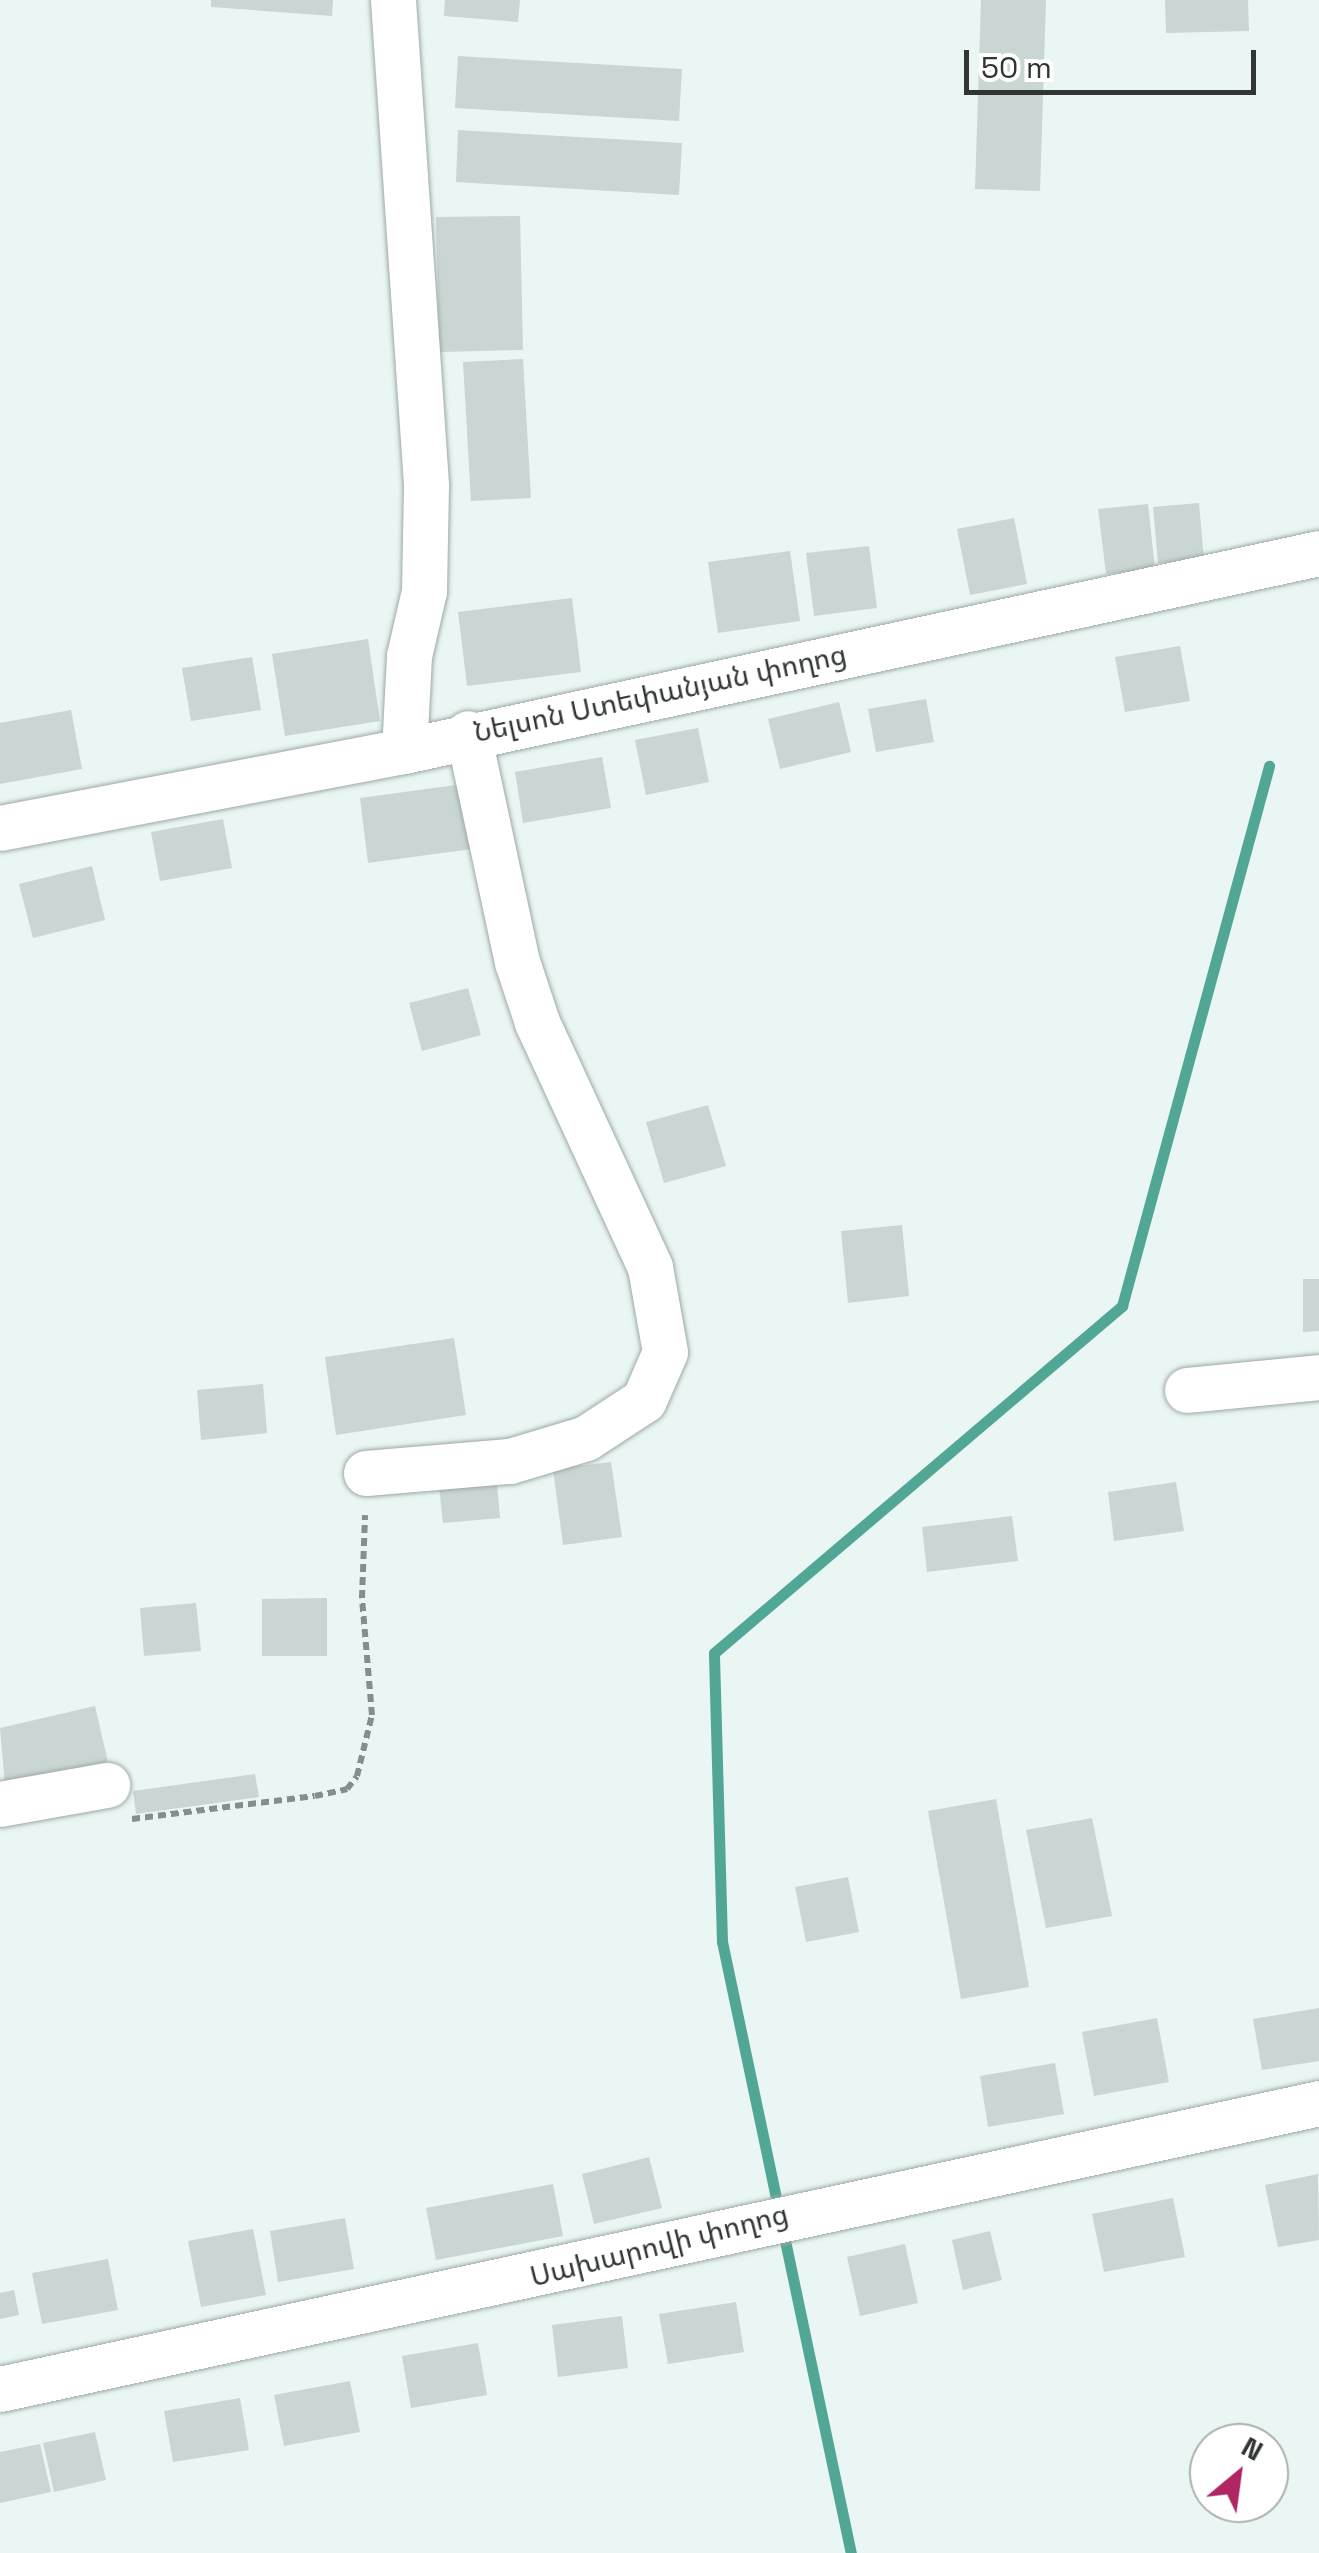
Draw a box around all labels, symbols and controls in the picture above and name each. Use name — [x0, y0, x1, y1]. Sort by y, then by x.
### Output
scale bar — [969, 30, 1262, 92]
text: 50 m — [981, 48, 1052, 87]
street label: Նելսոն Ստեփանյան փողոց — [471, 637, 849, 749]
street label: Սախարովի փողոց — [527, 2197, 791, 2293]
north arrow — [1189, 2423, 1289, 2523]
text: N — [1236, 2428, 1270, 2469]

